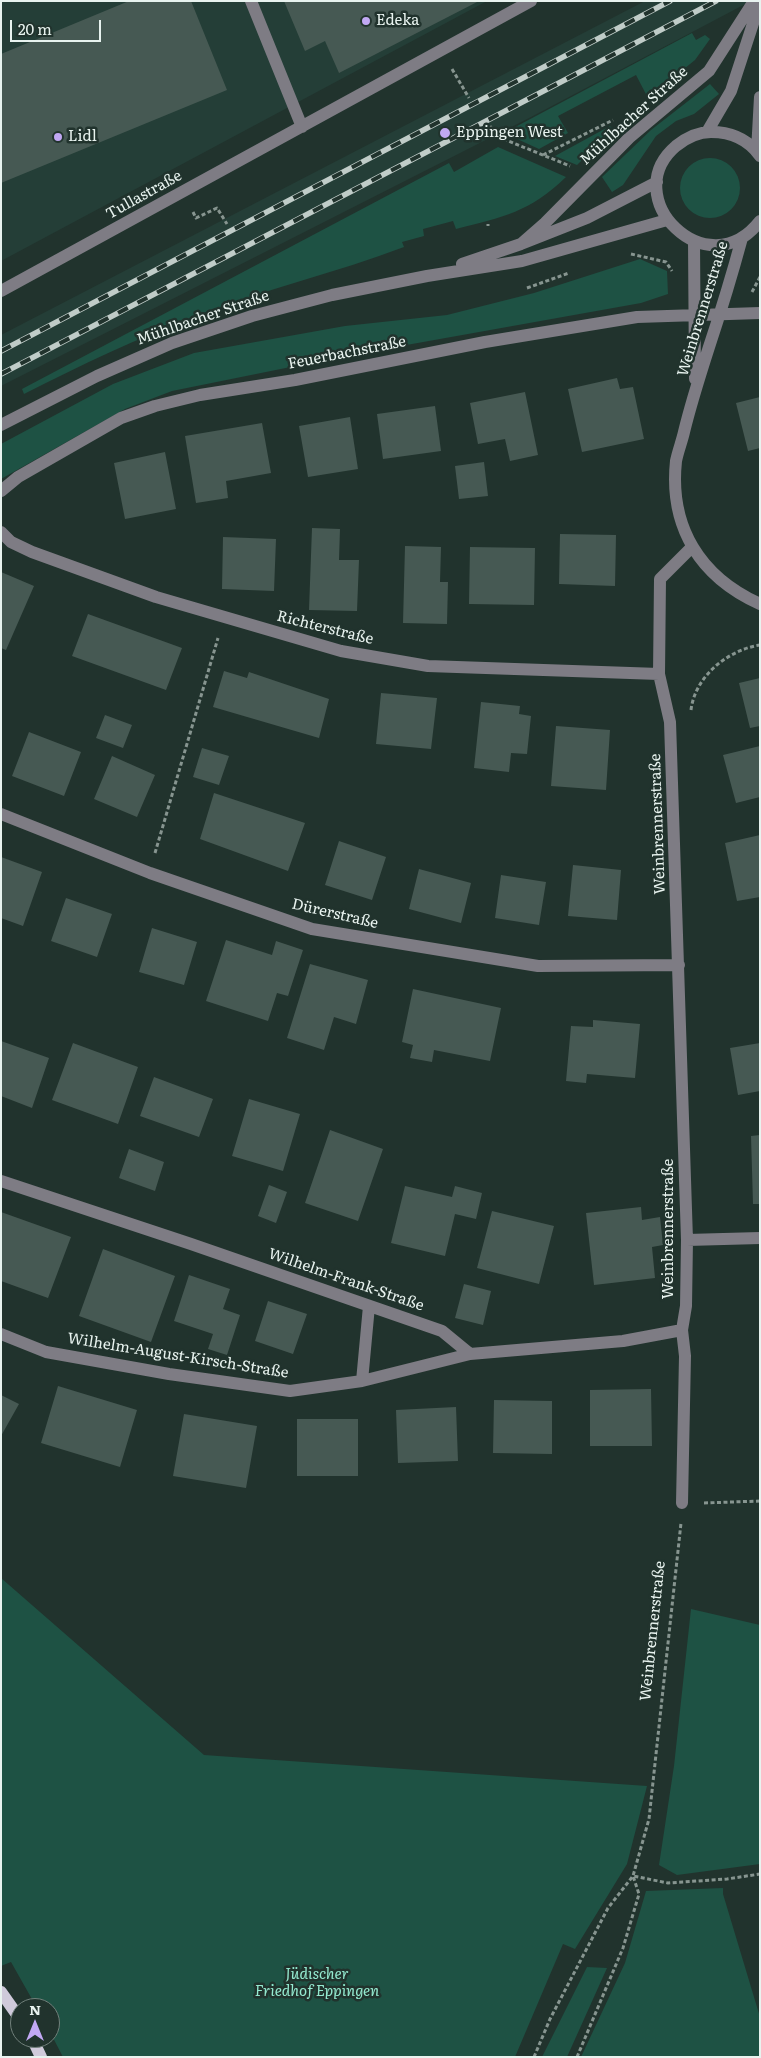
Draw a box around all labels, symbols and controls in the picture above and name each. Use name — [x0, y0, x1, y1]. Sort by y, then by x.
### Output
scale bar — [12, 10, 104, 42]
place label: Edeka — [376, 12, 419, 30]
marker: Edeka — [360, 15, 372, 27]
text: 20 m — [18, 17, 52, 40]
street label: Mühlbacher Straße — [576, 63, 692, 169]
place label: Eppingen West — [456, 124, 563, 142]
marker: Eppingen West — [438, 126, 452, 140]
place label: Lidl — [68, 128, 97, 146]
marker: Lidl — [52, 131, 64, 143]
street label: Tullastraße — [103, 167, 185, 223]
street label: Weinbrennerstraße — [674, 239, 732, 379]
street label: Mühlbacher Straße — [134, 287, 272, 349]
street label: Feuerbachstraße — [286, 333, 408, 373]
street label: Richterstraße — [275, 607, 375, 649]
street label: Weinbrennerstraße — [647, 753, 669, 895]
street label: Dürerstraße — [290, 895, 380, 933]
street label: Weinbrennerstraße — [660, 1159, 678, 1299]
street label: Wilhelm-Frank-Straße — [266, 1245, 426, 1315]
street label: Wilhelm-August-Kirsch-Straße — [66, 1330, 290, 1382]
street label: Weinbrennerstraße — [637, 1560, 669, 1702]
park label: Jüdischer Friedhof Eppingen — [255, 1966, 379, 2001]
north arrow — [10, 1998, 60, 2048]
text: N — [29, 1999, 41, 2019]

